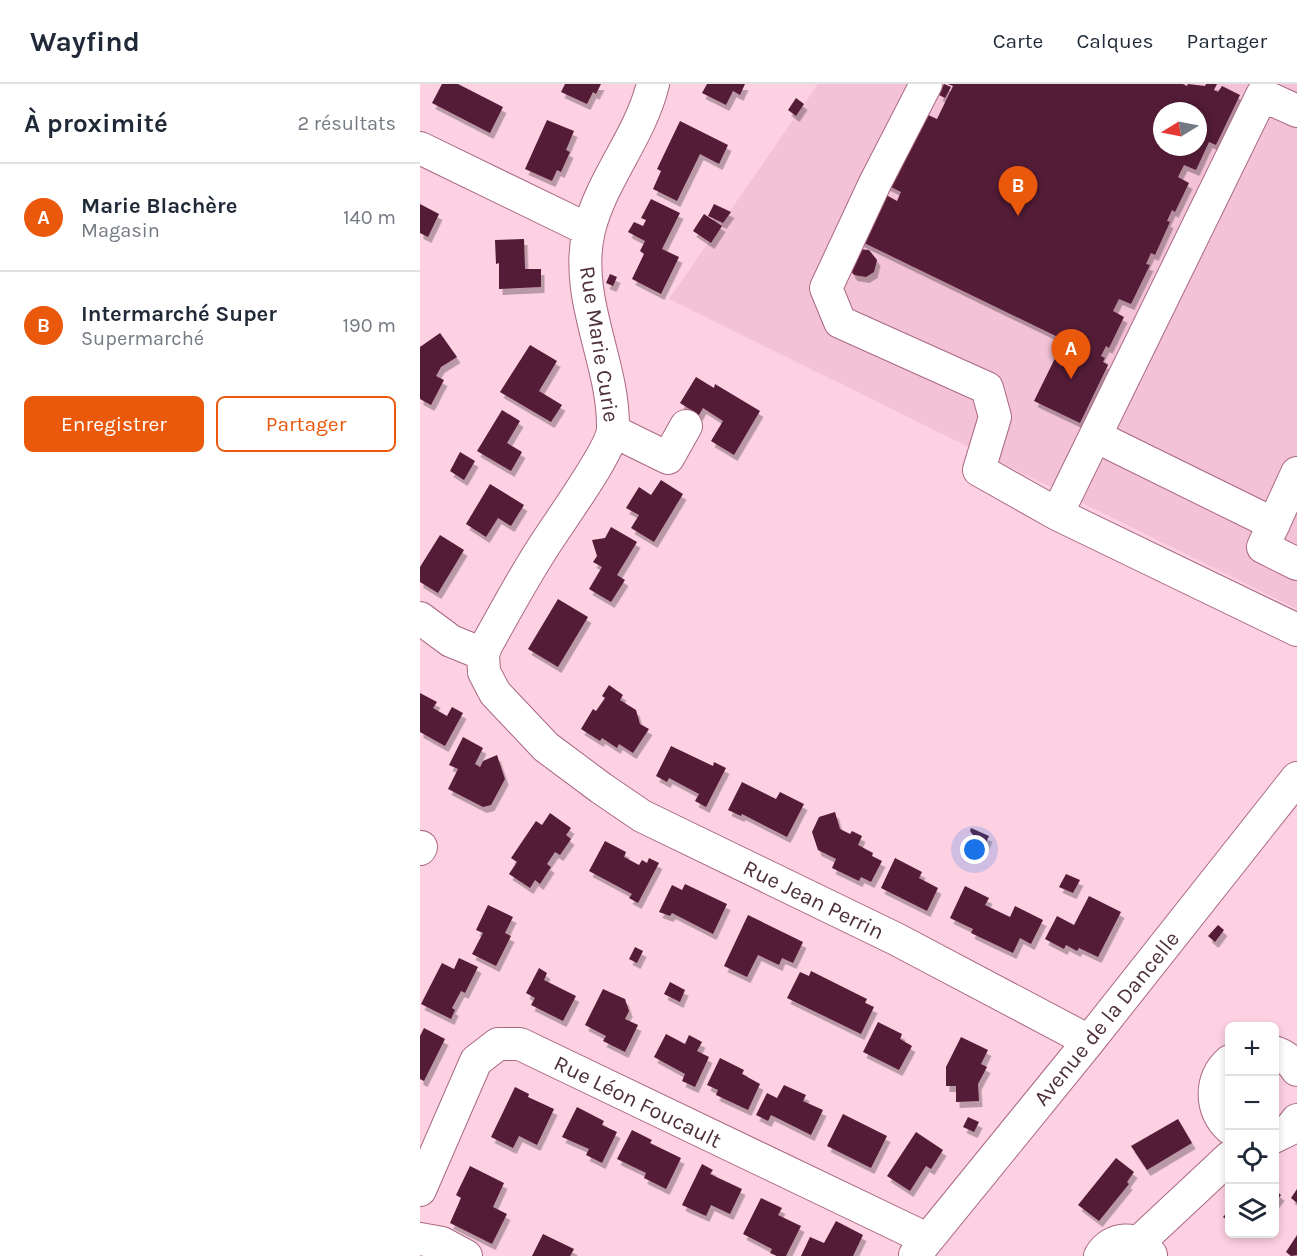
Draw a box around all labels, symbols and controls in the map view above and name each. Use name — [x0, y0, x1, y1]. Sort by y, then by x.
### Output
text: Wayfind — [30, 25, 140, 58]
text: Carte — [993, 29, 1043, 53]
text: Calques — [1076, 29, 1154, 53]
text: Partager — [1187, 29, 1267, 53]
north arrow — [1153, 102, 1207, 156]
text: À proximité — [24, 108, 168, 139]
text: 2 résultats — [297, 112, 396, 135]
pin: B — [998, 166, 1038, 216]
text: Marie Blachère — [81, 193, 237, 219]
text: A — [37, 206, 50, 229]
text: 140 m — [343, 206, 396, 229]
text: Magasin — [81, 219, 160, 242]
street label: Rue Marie Curie — [574, 264, 624, 424]
text: Intermarché Super — [81, 301, 277, 327]
text: B — [37, 314, 50, 337]
text: 190 m — [342, 314, 396, 337]
text: Supermarché — [81, 327, 204, 350]
pin: A — [1052, 330, 1090, 379]
button: Enregistrer — [24, 396, 204, 452]
button: Partager — [216, 396, 396, 452]
your location — [960, 835, 989, 864]
street label: Rue Jean Perrin — [739, 855, 888, 945]
street label: Avenue de la Dancelle — [1028, 926, 1185, 1111]
map controls — [1225, 1022, 1279, 1238]
button: + — [1225, 1022, 1279, 1076]
street label: Rue Léon Foucault — [550, 1050, 725, 1154]
button: − — [1225, 1076, 1279, 1130]
button: locate — [1225, 1130, 1279, 1184]
button: layers — [1225, 1184, 1279, 1238]

